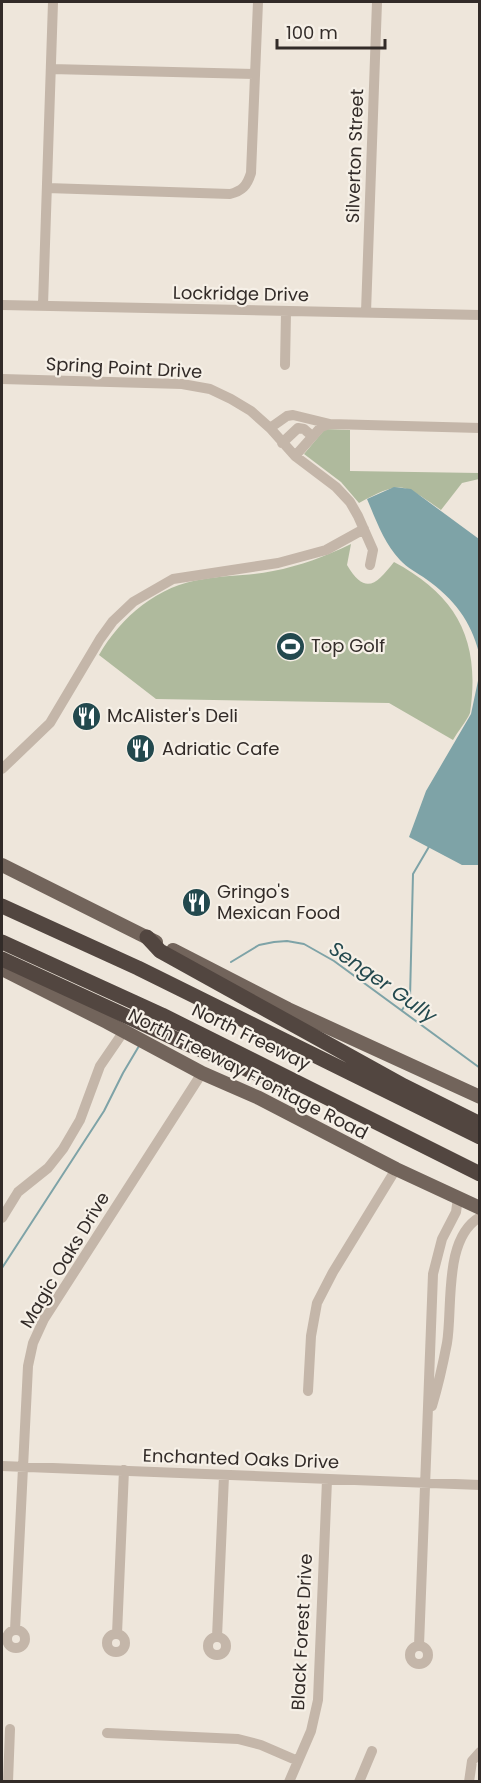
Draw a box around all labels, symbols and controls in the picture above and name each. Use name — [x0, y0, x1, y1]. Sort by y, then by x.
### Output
scale bar — [277, 12, 385, 50]
text: 100 m — [286, 20, 338, 45]
street label: Silverton Street — [340, 88, 369, 224]
street label: Lockridge Drive — [173, 280, 309, 307]
street label: Spring Point Drive — [45, 351, 203, 384]
sports icon: Top Golf — [274, 630, 306, 662]
place label: Top Golf — [311, 633, 385, 658]
restaurant icon: McAlister's Deli — [70, 700, 102, 732]
place label: McAlister's Deli — [107, 703, 238, 728]
restaurant icon: Adriatic Cafe — [125, 733, 157, 765]
place label: Adriatic Cafe — [162, 736, 279, 761]
place label: Gringo's Mexican Food — [217, 879, 340, 925]
restaurant icon: Gringo's Mexican Food — [180, 886, 212, 918]
water label: Senger Gully — [324, 934, 443, 1030]
street label: North Freeway — [188, 997, 315, 1076]
street label: North Freeway Frontage Road — [124, 1002, 373, 1145]
street label: Magic Oaks Drive — [14, 1187, 115, 1333]
street label: Enchanted Oaks Drive — [142, 1443, 340, 1474]
street label: Black Forest Drive — [285, 1553, 318, 1711]

